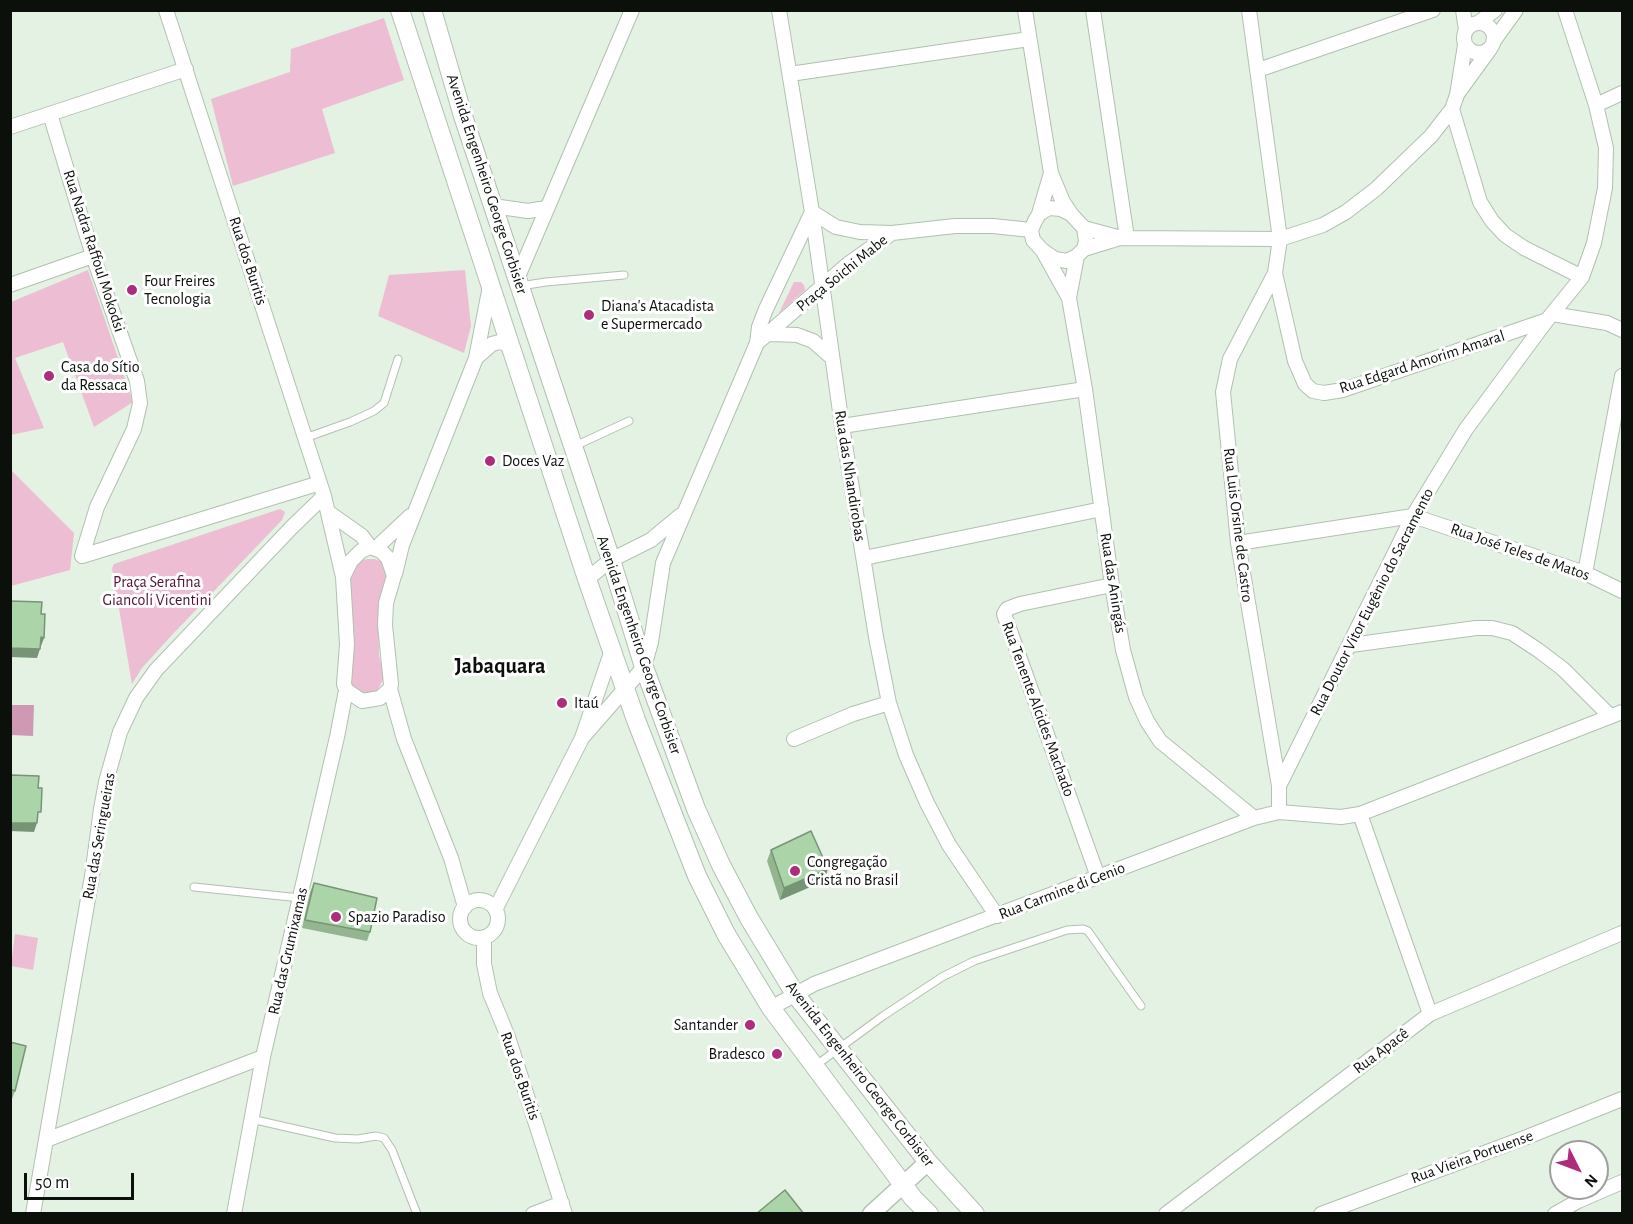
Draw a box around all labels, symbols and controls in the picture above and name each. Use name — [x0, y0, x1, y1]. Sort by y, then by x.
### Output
street label: Avenida Engenheiro George Corbisier — [442, 71, 532, 297]
street label: Rua Nadra Raffoul Mokodsi — [59, 168, 129, 334]
street label: Rua dos Buritis — [225, 214, 271, 308]
street label: Praça Soichi Mabe — [792, 230, 892, 316]
place label: Four Freires Tecnologia — [144, 271, 215, 309]
marker: Four Freires Tecnologia — [125, 283, 139, 297]
place label: Diana's Atacadista e Supermercado — [601, 296, 714, 334]
marker: Diana's Atacadista e Supermercado — [582, 308, 596, 322]
street label: Rua Edgard Amorim Amaral — [1337, 326, 1507, 398]
place label: Casa do Sítio da Ressaca — [61, 357, 140, 395]
marker: Casa do Sítio da Ressaca — [42, 369, 56, 383]
street label: Rua das Nhandirobas — [830, 409, 870, 543]
street label: Rua Luis Orsine de Castro — [1219, 447, 1257, 603]
place label: Doces Vaz — [502, 451, 564, 471]
marker: Doces Vaz — [483, 454, 497, 468]
street label: Rua Doutor Vitor Eugênio do Sacramento — [1306, 485, 1438, 719]
street label: Rua José Teles de Matos — [1448, 519, 1592, 585]
street label: Rua das Aningás — [1096, 531, 1130, 635]
street label: Avenida Engenheiro George Corbisier — [592, 533, 686, 757]
park label: Praça Serafina Giancoli Vicentini — [102, 572, 212, 610]
street label: Rua Tenente Alcides Machado — [997, 619, 1079, 799]
district label: Jabaquara — [454, 653, 546, 679]
place label: Itaú — [574, 693, 599, 713]
marker: Itaú — [555, 696, 569, 710]
street label: Rua das Seringueiras — [78, 771, 120, 901]
place label: Congregação Cristã no Brasil — [807, 852, 898, 890]
street label: Rua Carmine di Genio — [996, 858, 1128, 924]
marker: Congregação Cristã no Brasil — [788, 864, 802, 878]
street label: Rua das Grumixamas — [264, 885, 312, 1017]
place label: Spazio Paradiso — [348, 907, 446, 927]
marker: Spazio Paradiso — [329, 910, 343, 924]
street label: Avenida Engenheiro George Corbisier — [782, 977, 938, 1171]
place label: Santander — [674, 1015, 738, 1035]
marker: Santander — [743, 1018, 757, 1032]
street label: Rua Apacê — [1349, 1024, 1413, 1078]
street label: Rua dos Buritis — [496, 1029, 544, 1123]
place label: Bradesco — [709, 1044, 765, 1064]
marker: Bradesco — [770, 1047, 784, 1061]
street label: Rua Vieira Portuense — [1408, 1126, 1536, 1188]
north arrow — [1549, 1140, 1609, 1200]
scale bar — [27, 1161, 136, 1199]
text: N — [1581, 1171, 1601, 1190]
text: 50 m — [35, 1174, 69, 1192]

